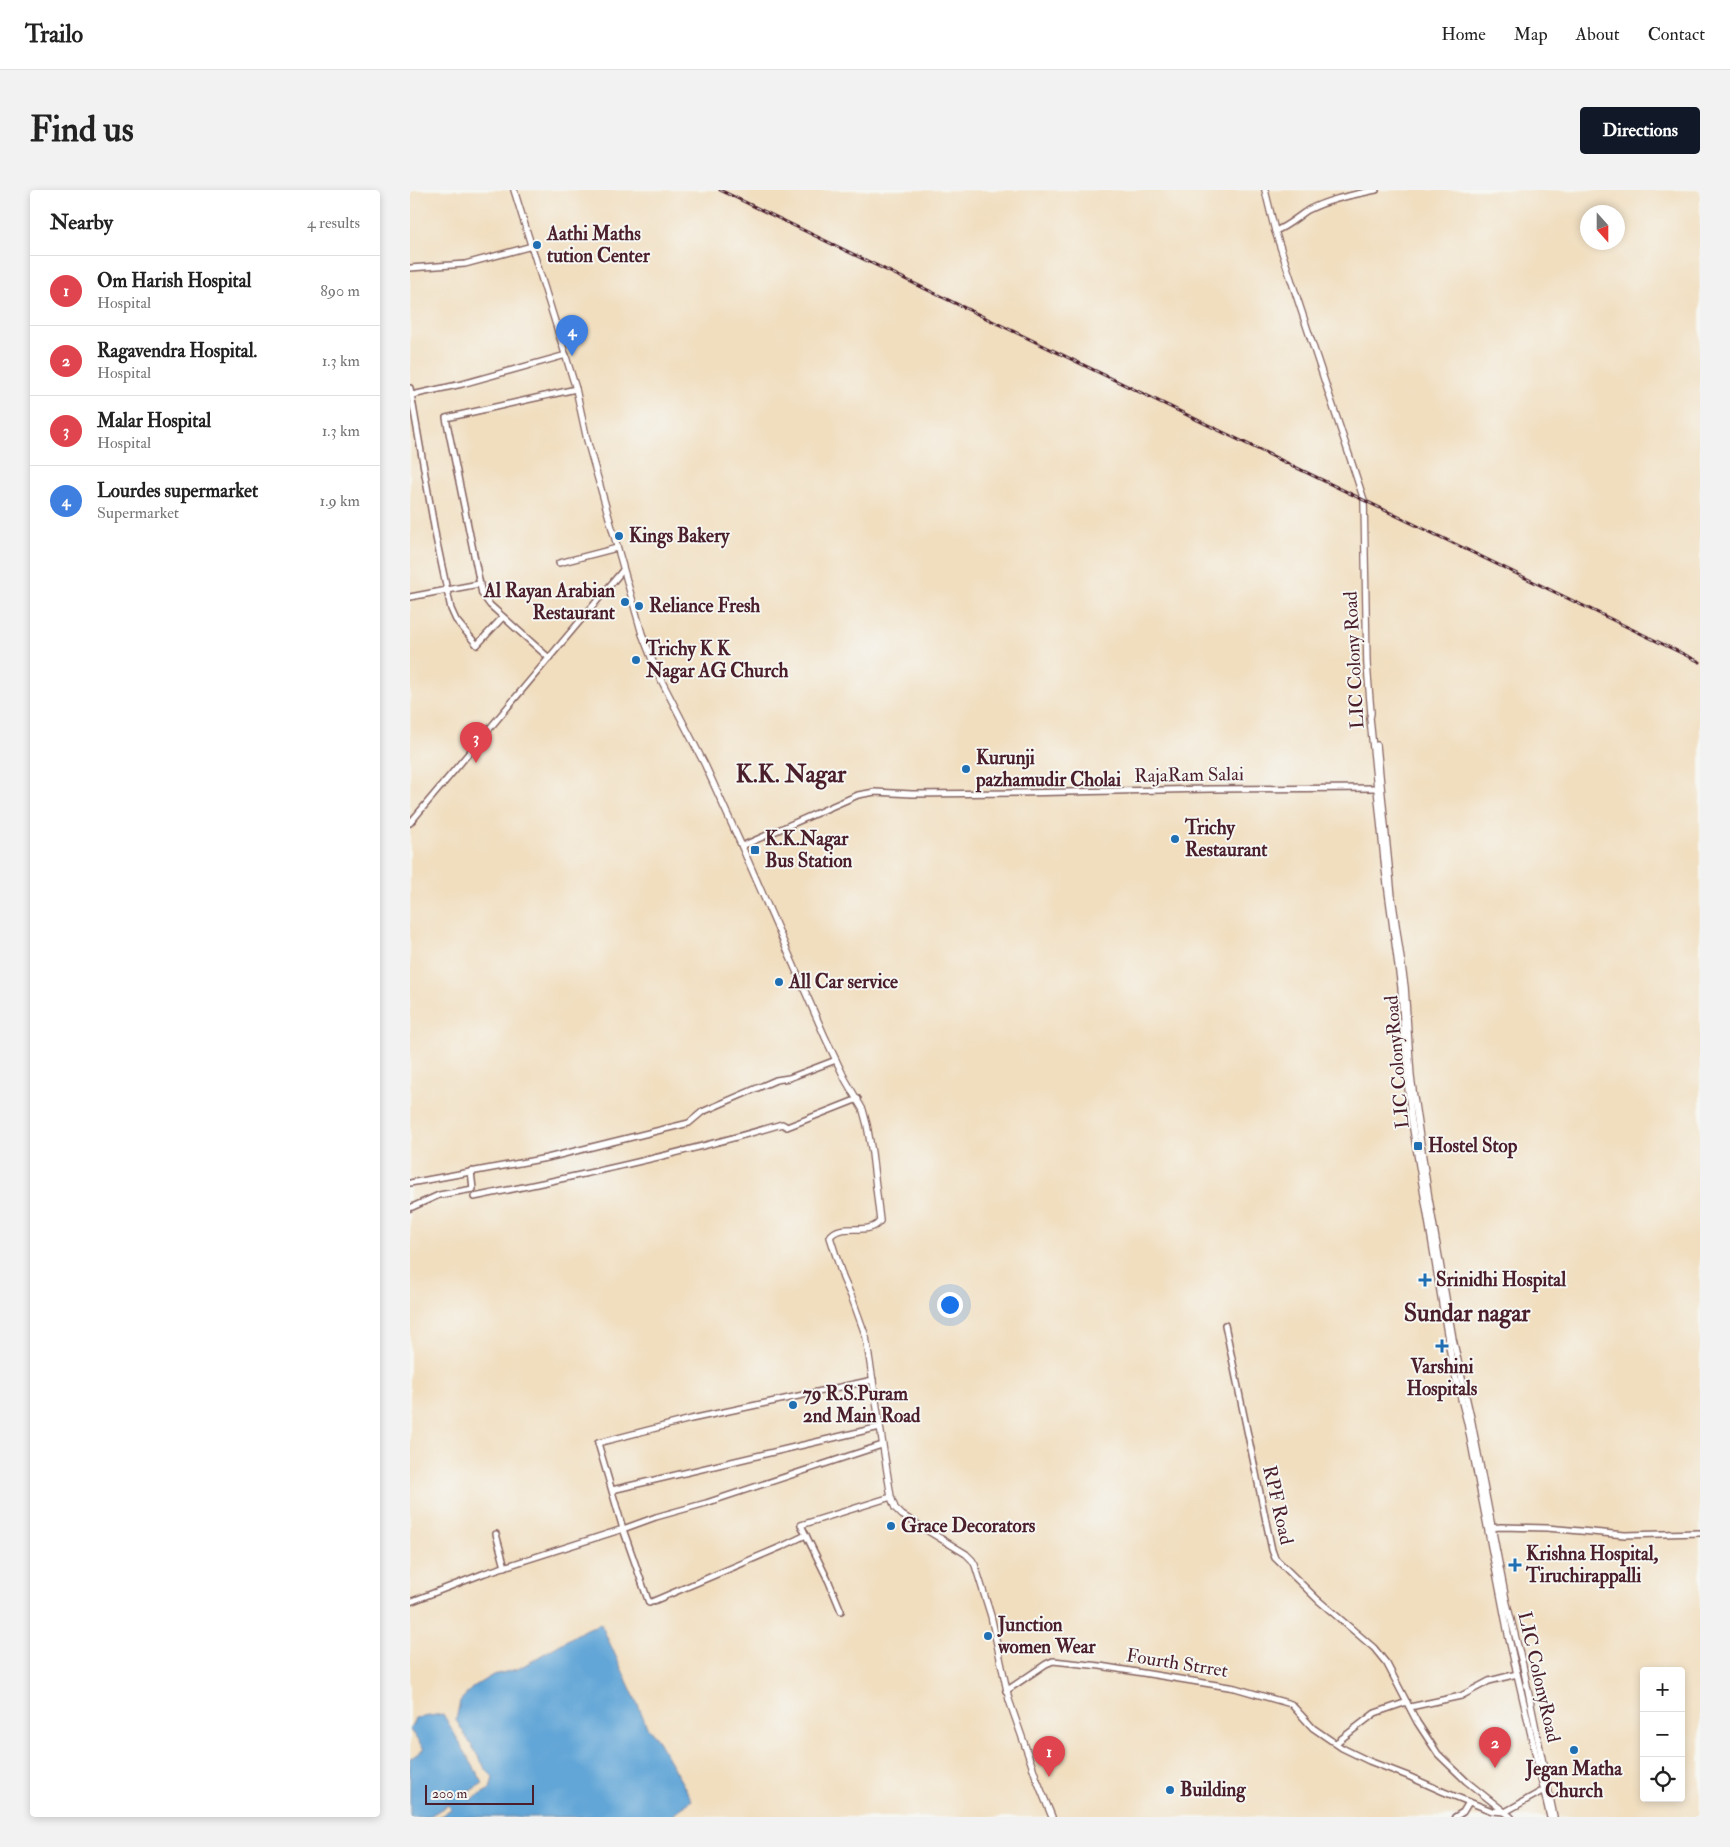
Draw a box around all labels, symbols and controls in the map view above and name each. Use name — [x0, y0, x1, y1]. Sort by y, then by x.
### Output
text: Trailo — [25, 19, 83, 50]
text: Home — [1441, 23, 1486, 46]
text: Map — [1514, 23, 1548, 46]
text: About — [1576, 23, 1620, 46]
text: Contact — [1648, 23, 1705, 46]
button: Directions — [1580, 107, 1700, 154]
text: Find us — [30, 108, 134, 152]
north arrow — [1580, 205, 1625, 250]
text: Nearby — [50, 209, 113, 236]
text: 4 results — [307, 213, 360, 233]
place label: Aathi Maths tution Center — [546, 222, 651, 268]
marker: Aathi Maths tution Center — [531, 239, 543, 251]
text: Om Harish Hospital — [97, 269, 251, 293]
text: 1 — [63, 281, 69, 301]
text: 890 m — [320, 281, 360, 301]
text: Hospital — [97, 293, 151, 313]
pin: 4 — [556, 315, 588, 356]
text: Ragavendra Hospital. — [97, 339, 257, 363]
text: 2 — [62, 351, 70, 371]
text: 1.3 km — [322, 351, 360, 371]
text: Hospital — [97, 363, 151, 383]
text: Malar Hospital — [97, 409, 211, 433]
text: 3 — [63, 421, 69, 441]
text: 1.3 km — [322, 421, 360, 441]
text: Hospital — [97, 433, 151, 453]
text: Lourdes supermarket — [97, 479, 258, 503]
text: 4 — [62, 491, 70, 511]
text: 1.9 km — [320, 491, 360, 511]
text: Supermarket — [97, 503, 179, 523]
place label: Kings Bakery — [629, 524, 730, 549]
marker: Kings Bakery — [613, 530, 625, 542]
place label: Al Rayan Arabian Restaurant — [483, 579, 616, 625]
street label: LIC Colony Road — [1338, 590, 1370, 729]
place label: Reliance Fresh — [649, 594, 760, 618]
marker: Al Rayan Arabian Restaurant — [619, 596, 631, 608]
marker: Reliance Fresh — [633, 600, 645, 612]
place label: Trichy K K Nagar AG Church — [645, 637, 789, 684]
marker: Trichy K K Nagar AG Church — [630, 654, 642, 666]
pin: 3 — [460, 722, 492, 763]
place label: Kurunji pazhamudir Cholai — [975, 746, 1121, 793]
district label: K.K. Nagar — [736, 759, 847, 790]
street label: RajaRam Salai — [1134, 762, 1244, 788]
marker: Kurunji pazhamudir Cholai — [960, 763, 972, 775]
place label: Trichy Restaurant — [1184, 816, 1268, 862]
place label: K.K.Nagar Bus Station — [765, 827, 853, 873]
marker: Trichy Restaurant — [1169, 833, 1181, 845]
marker: K.K.Nagar Bus Station — [749, 844, 761, 856]
place label: All Car service — [788, 970, 898, 994]
marker: All Car service — [773, 976, 785, 988]
street label: LIC ColonyRoad — [1379, 994, 1415, 1130]
place label: Hostel Stop — [1428, 1134, 1518, 1159]
marker: Hostel Stop — [1412, 1140, 1424, 1152]
place label: Srinidhi Hospital — [1436, 1268, 1566, 1293]
marker: Srinidhi Hospital — [1418, 1273, 1432, 1287]
your location — [937, 1292, 963, 1318]
district label: Sundar nagar — [1404, 1298, 1531, 1329]
marker: Varshini Hospitals — [1435, 1339, 1449, 1353]
place label: Varshini Hospitals — [1407, 1355, 1478, 1402]
place label: 79 R.S.Puram 2nd Main Road — [803, 1382, 921, 1428]
marker: 79 R.S.Puram 2nd Main Road — [787, 1399, 799, 1411]
street label: RPF Road — [1257, 1463, 1299, 1547]
place label: Grace Decorators — [901, 1514, 1036, 1538]
marker: Grace Decorators — [885, 1520, 897, 1532]
place label: Krishna Hospital, Tiruchirappalli — [1525, 1542, 1659, 1589]
marker: Krishna Hospital, Tiruchirappalli — [1508, 1558, 1522, 1572]
street label: LIC ColonyRoad — [1512, 1609, 1566, 1745]
place label: Junction women Wear — [997, 1613, 1097, 1659]
marker: Junction women Wear — [982, 1630, 994, 1642]
street label: Fourth Strret — [1124, 1643, 1230, 1683]
map controls — [1640, 1667, 1685, 1802]
button: + — [1640, 1667, 1685, 1712]
button: − — [1640, 1712, 1685, 1757]
pin: 2 — [1479, 1727, 1511, 1768]
pin: 1 — [1033, 1736, 1065, 1777]
marker: Jegan Matha Church — [1568, 1744, 1580, 1756]
place label: Jegan Matha Church — [1525, 1757, 1623, 1803]
button: locate — [1640, 1757, 1685, 1802]
place label: Building — [1180, 1778, 1246, 1803]
scale bar — [425, 1782, 534, 1805]
marker: Building — [1164, 1784, 1176, 1796]
text: 200 m — [432, 1785, 467, 1802]

